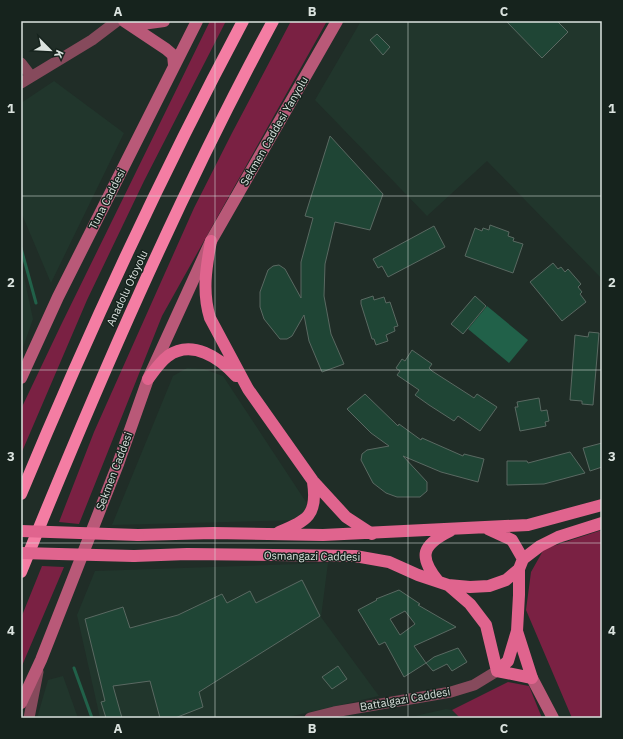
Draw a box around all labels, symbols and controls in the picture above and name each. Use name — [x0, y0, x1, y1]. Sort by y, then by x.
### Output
text: A — [114, 3, 123, 20]
text: B — [308, 3, 317, 20]
text: C — [500, 3, 509, 20]
north arrow — [30, 30, 70, 70]
text: K — [51, 48, 67, 61]
street label: Sekmen Caddesi Yanyolu — [237, 74, 311, 188]
text: 1 — [7, 100, 15, 117]
text: 1 — [608, 100, 616, 117]
street label: Tuna Caddesi — [86, 166, 128, 232]
street label: Anadolu Otoyolu — [103, 248, 151, 328]
text: 2 — [7, 274, 15, 291]
text: 2 — [608, 274, 616, 291]
street label: Sekmen Caddesi — [93, 430, 135, 512]
text: 3 — [7, 448, 15, 465]
text: 3 — [608, 448, 616, 465]
street label: Osmangazi Caddesi — [264, 548, 360, 564]
text: 4 — [7, 622, 15, 639]
text: 4 — [608, 622, 616, 639]
street label: Battalgazi Caddesi — [359, 684, 451, 714]
text: A — [114, 720, 123, 737]
text: B — [308, 720, 317, 737]
text: C — [500, 720, 509, 737]

